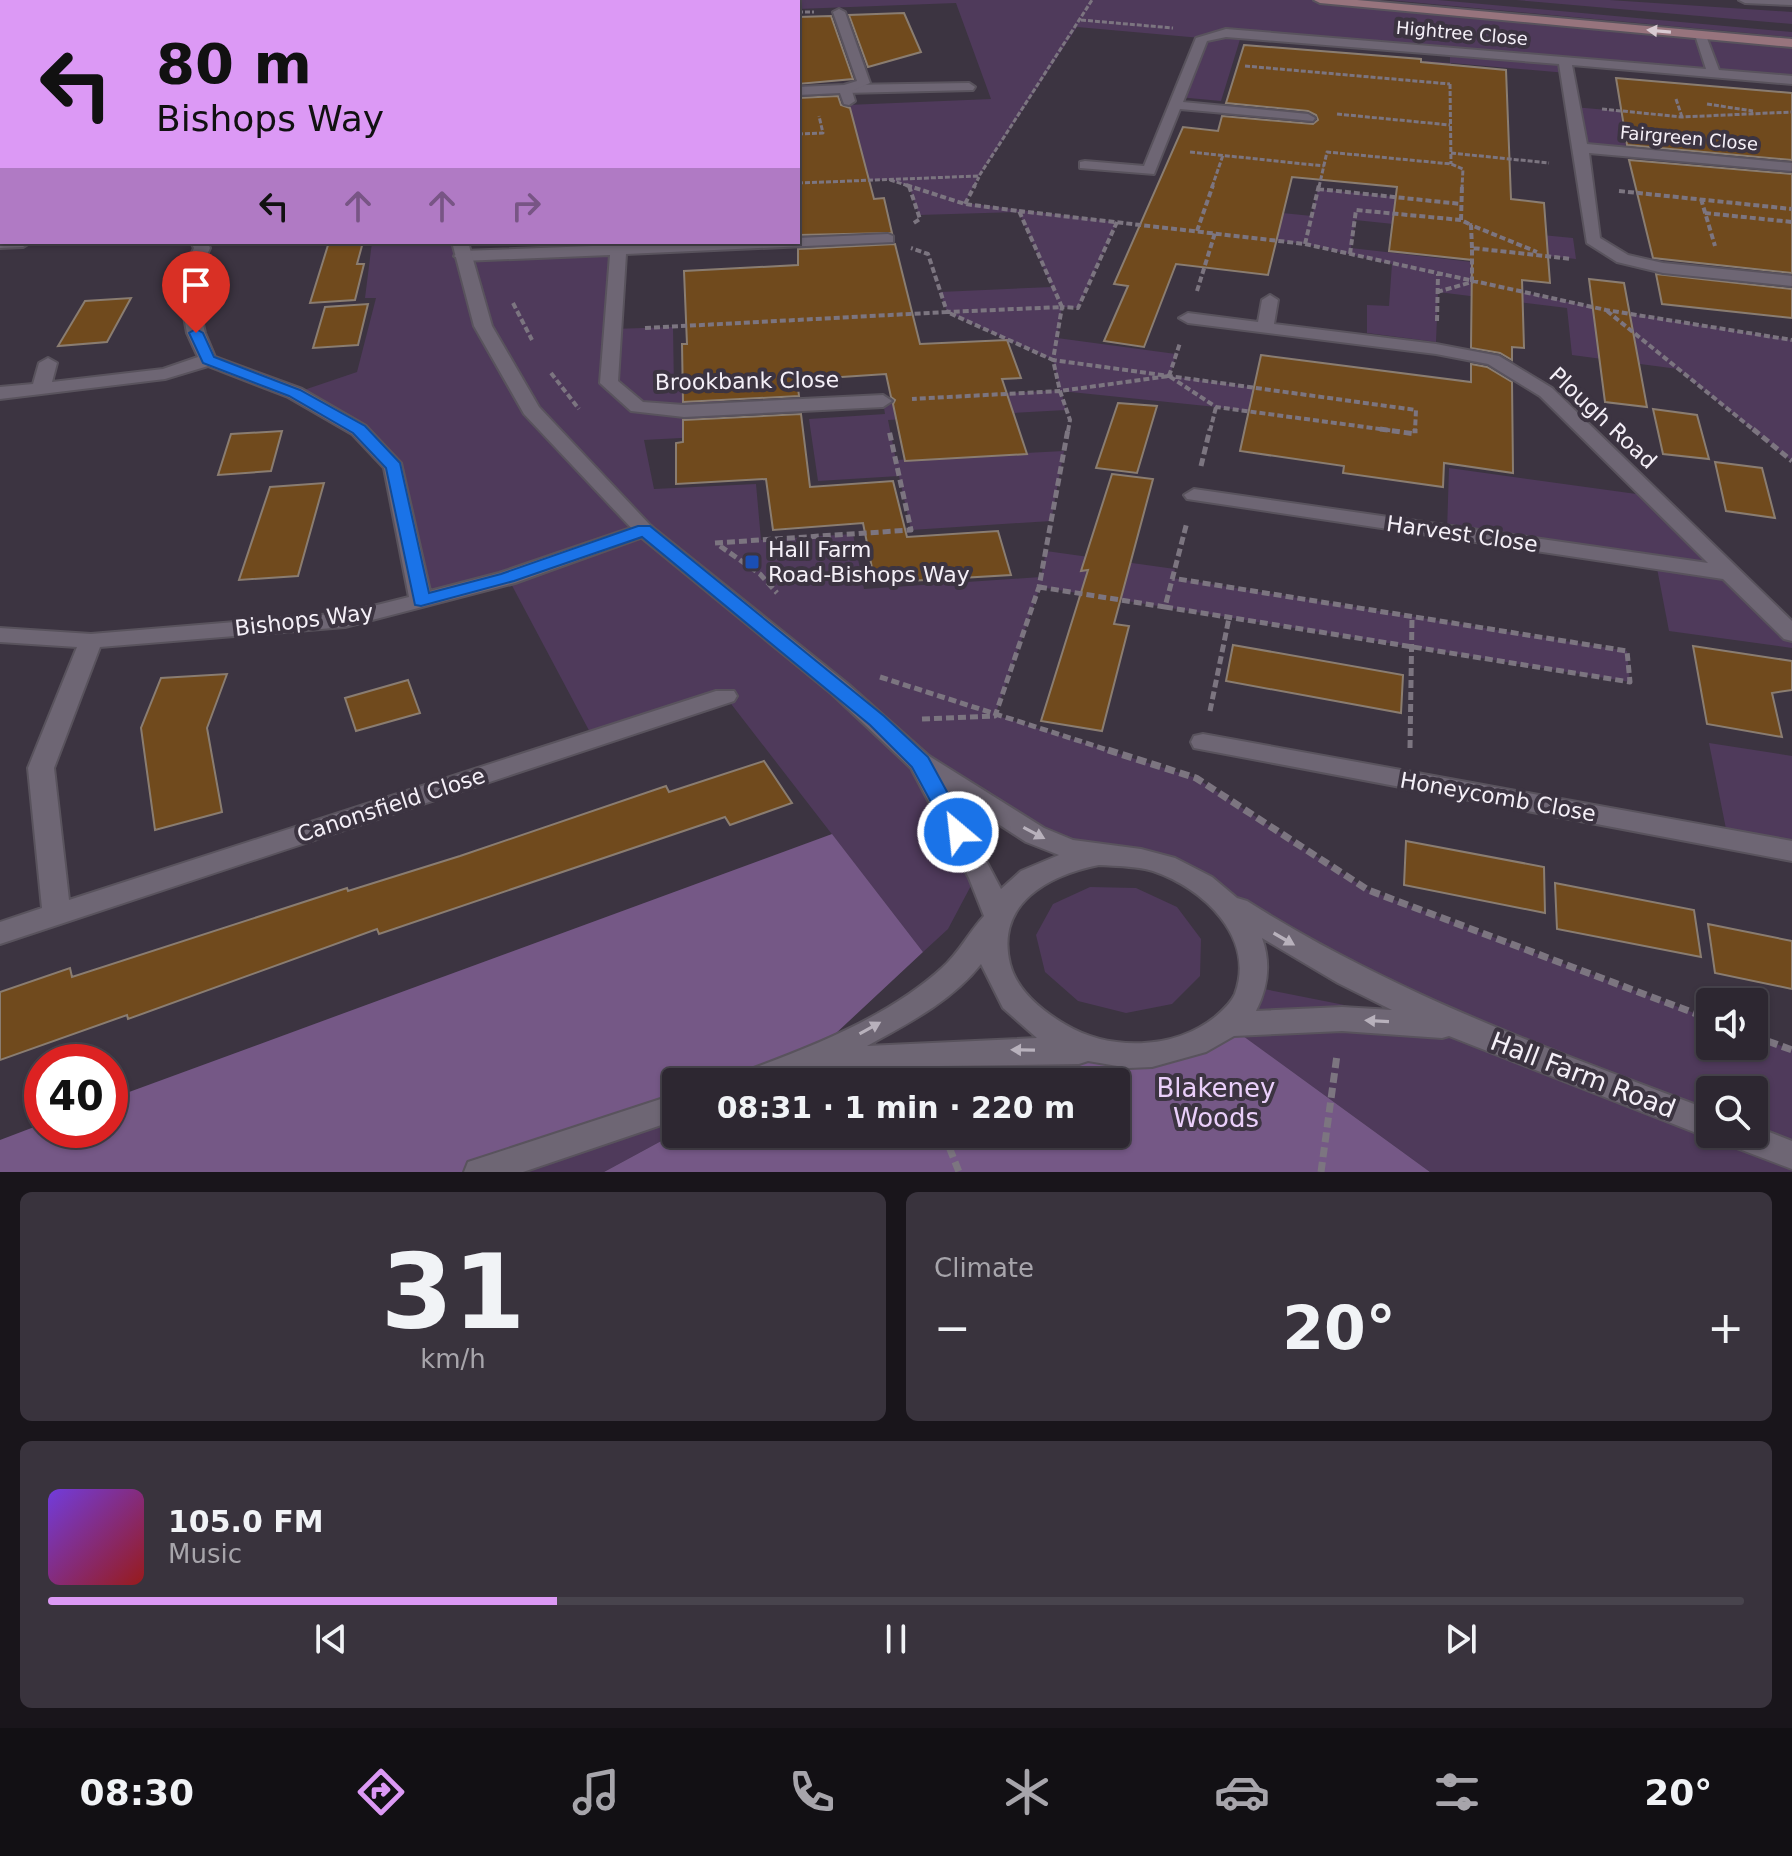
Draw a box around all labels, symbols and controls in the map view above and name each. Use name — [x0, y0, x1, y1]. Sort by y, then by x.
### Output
street label: Hightree Close — [1395, 17, 1529, 49]
one-way arrow — [1646, 24, 1671, 37]
text: 80 m — [156, 31, 312, 96]
icon: left — [24, 32, 128, 136]
text: Bishops Way — [156, 98, 384, 139]
street label: Fairgreen Close — [1619, 122, 1759, 154]
icon: left — [252, 184, 296, 228]
icon: ahead — [336, 184, 380, 228]
icon: ahead — [420, 184, 464, 228]
icon: right — [504, 184, 548, 228]
pin — [162, 251, 230, 333]
icon: arrive — [174, 263, 218, 307]
street label: Plough Road — [1544, 362, 1662, 474]
street label: Brookbank Close — [655, 367, 839, 395]
street label: Harvest Close — [1385, 511, 1539, 557]
place label: Hall Farm Road-Bishops Way — [768, 537, 970, 587]
marker: Hall Farm Road-Bishops Way — [743, 553, 761, 571]
street label: Bishops Way — [233, 599, 375, 641]
street label: Canonsfield Close — [294, 763, 488, 847]
street label: Honeycomb Close — [1398, 767, 1598, 827]
position arrow — [916, 790, 1000, 874]
one-way arrow — [1023, 826, 1046, 839]
one-way arrow — [1273, 932, 1295, 946]
map controls — [1696, 988, 1768, 1148]
button: sound — [1696, 988, 1768, 1060]
one-way arrow — [1364, 1014, 1389, 1027]
one-way arrow — [858, 1021, 881, 1034]
street label: Hall Farm Road — [1486, 1026, 1680, 1124]
one-way arrow — [1010, 1043, 1035, 1056]
speed limit sign: 40 — [24, 1044, 128, 1148]
park label: Blakeney Woods — [1157, 1073, 1275, 1133]
button: search — [1696, 1076, 1768, 1148]
text: 08:31 · 1 min · 220 m — [717, 1090, 1075, 1125]
text: 31 — [381, 1231, 525, 1353]
text: Climate — [934, 1253, 1034, 1283]
text: 20° — [1282, 1293, 1396, 1363]
text: − — [934, 1302, 971, 1353]
text: + — [1707, 1302, 1744, 1353]
text: km/h — [420, 1344, 486, 1374]
text: 105.0 FM — [168, 1504, 324, 1539]
text: Music — [168, 1539, 242, 1569]
icon: previous — [309, 1617, 353, 1661]
icon: pause — [874, 1617, 918, 1661]
icon: next — [1439, 1617, 1483, 1661]
icon: directions — [353, 1764, 409, 1820]
icon: music — [568, 1764, 624, 1820]
icon: phone — [784, 1764, 840, 1820]
icon: climate — [999, 1764, 1055, 1820]
icon: car — [1214, 1764, 1270, 1820]
icon: filters — [1429, 1764, 1485, 1820]
text: 08:30 — [80, 1772, 194, 1813]
text: 20° — [1644, 1772, 1712, 1813]

